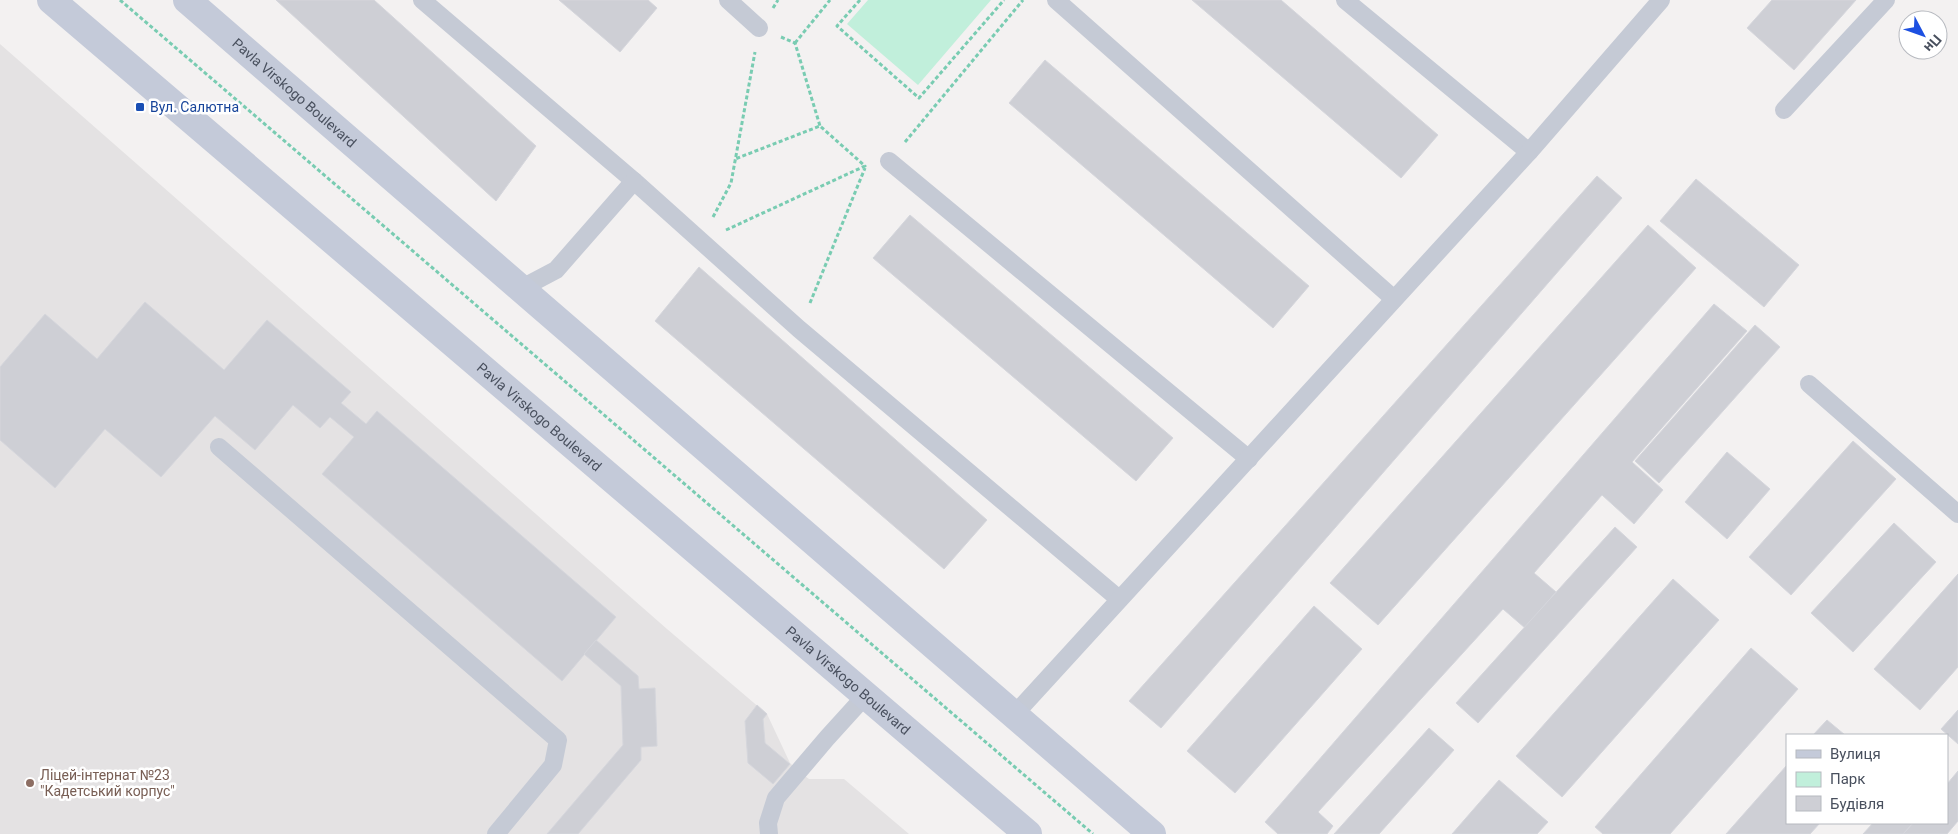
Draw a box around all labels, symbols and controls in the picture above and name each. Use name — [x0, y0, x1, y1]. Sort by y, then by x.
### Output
north arrow — [1898, 10, 1948, 60]
text: Пн — [1921, 32, 1945, 56]
street label: Pavla Virskogo Boulevard — [229, 35, 360, 151]
place label: Вул. Салютна — [150, 99, 239, 115]
marker: Вул. Салютна — [134, 101, 146, 113]
street label: Pavla Virskogo Boulevard — [474, 359, 605, 474]
street label: Pavla Virskogo Boulevard — [783, 623, 913, 738]
legend — [1786, 734, 1948, 824]
text: Вулиця — [1830, 745, 1881, 763]
place label: Ліцей-інтернат №23 "Кадетський корпус" — [40, 767, 175, 799]
text: Парк — [1830, 770, 1865, 788]
marker: Ліцей-інтернат №23 "Кадетський корпус" — [24, 777, 36, 789]
text: Будівля — [1830, 795, 1884, 813]

